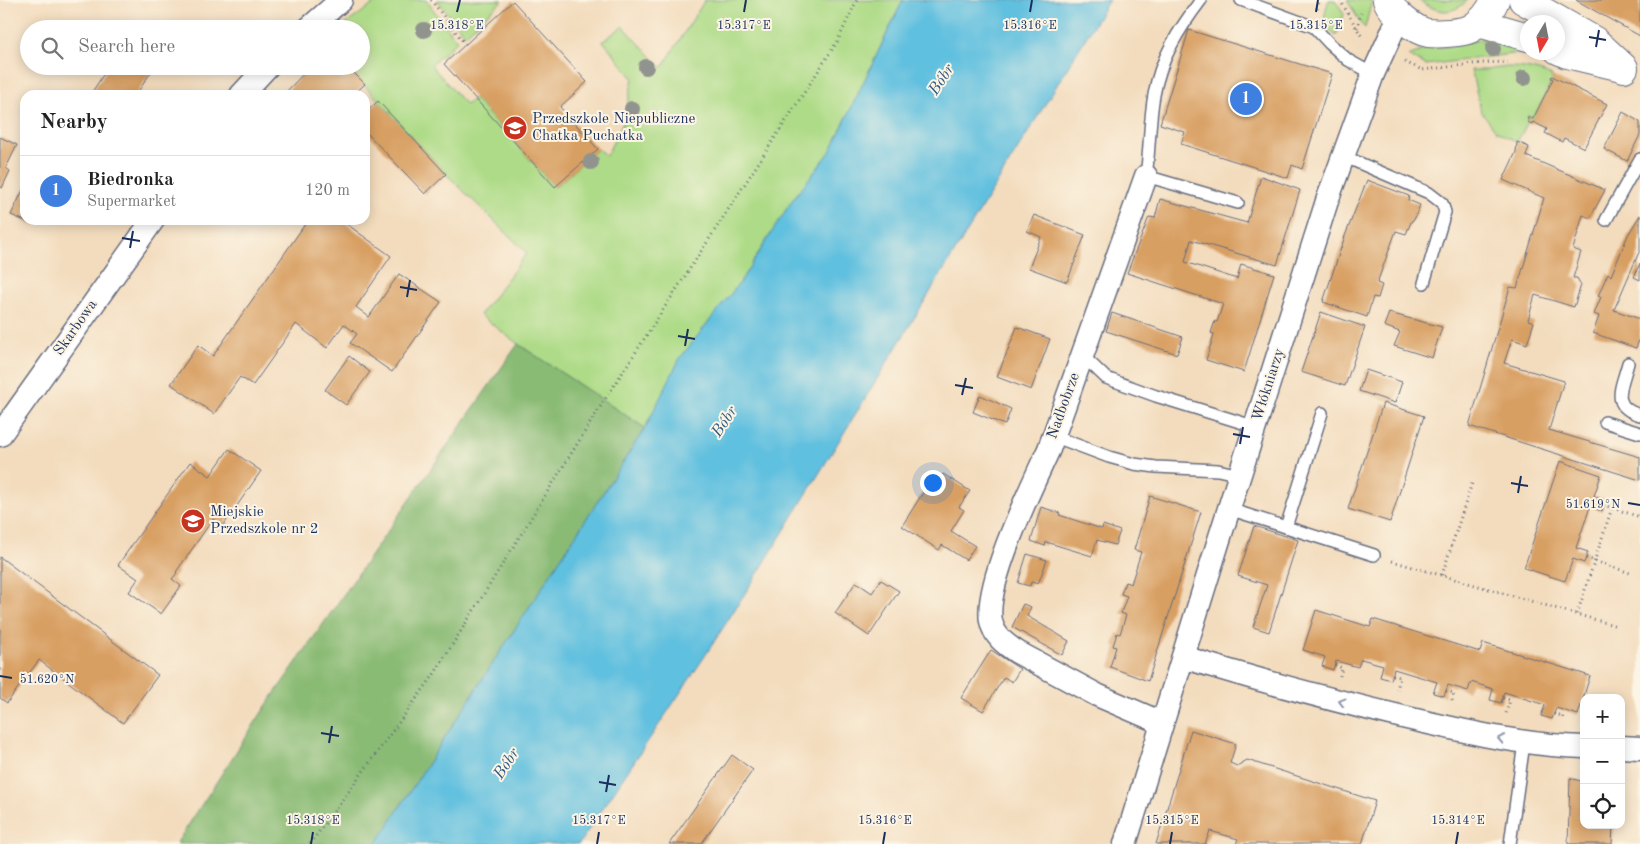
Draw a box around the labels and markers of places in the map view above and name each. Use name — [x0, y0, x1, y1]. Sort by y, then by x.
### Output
pin: 1 — [1230, 80, 1262, 118]
place label: Przedszkole Niepubliczne Chatka Puchatka — [532, 112, 695, 144]
school or university icon: Przedszkole Niepubliczne Chatka Puchatka — [502, 115, 528, 141]
place label: Miejskie Przedszkole nr 2 — [210, 505, 318, 537]
school or university icon: Miejskie Przedszkole nr 2 — [180, 508, 206, 534]

